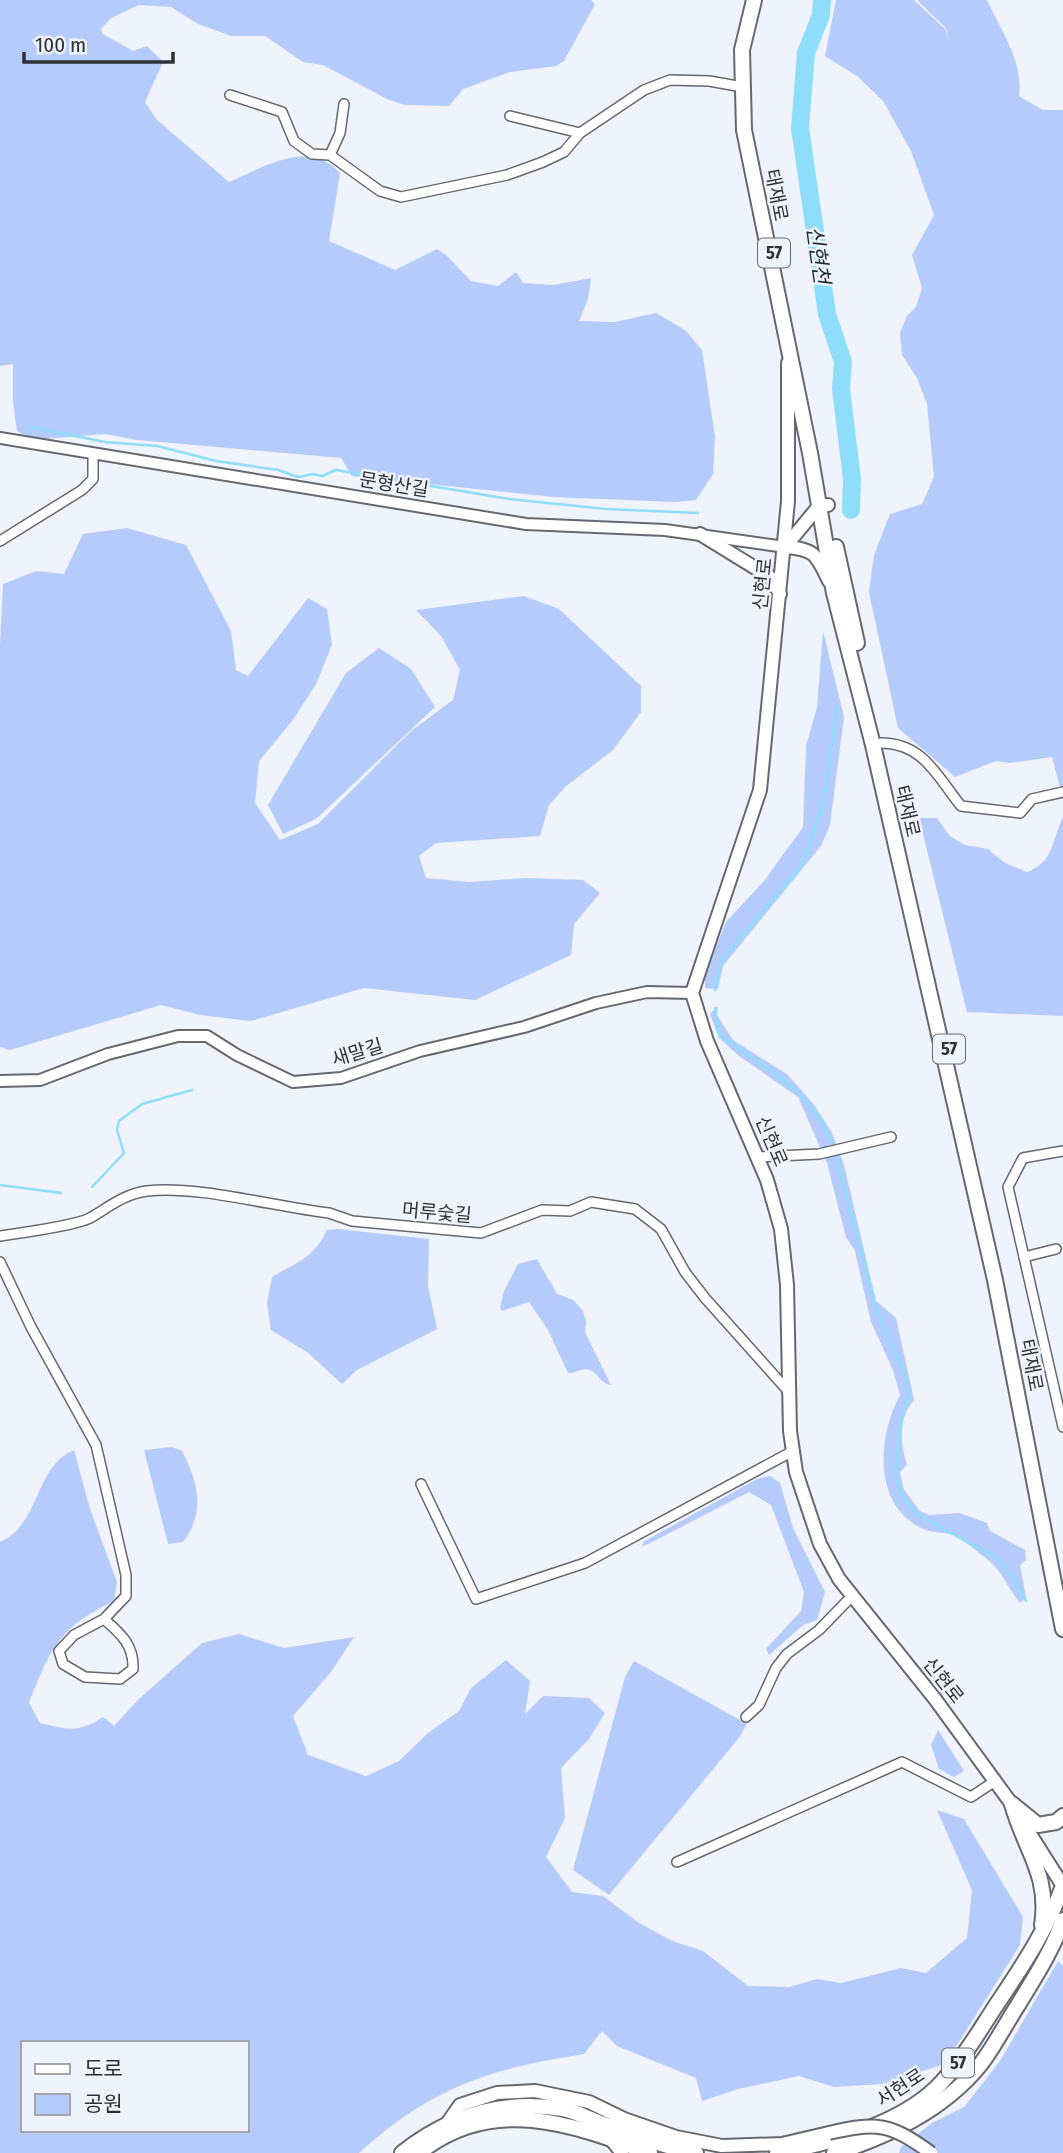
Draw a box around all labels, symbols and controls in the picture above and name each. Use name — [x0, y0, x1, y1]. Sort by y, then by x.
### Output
scale bar — [24, 21, 173, 65]
text: 100 m — [35, 32, 86, 58]
street label: 태재로 — [760, 167, 793, 223]
water label: 신현천 — [801, 224, 835, 288]
road number: 57 — [758, 239, 790, 268]
street label: 문형산길 — [358, 468, 430, 501]
street label: 신현로 — [748, 557, 777, 611]
street label: 태재로 — [890, 783, 925, 839]
street label: 새말길 — [329, 1034, 386, 1071]
road number: 57 — [933, 1034, 965, 1064]
street label: 신현로 — [751, 1113, 792, 1170]
street label: 머루숯길 — [401, 1198, 473, 1227]
street label: 태재로 — [1015, 1337, 1048, 1393]
street label: 신현로 — [918, 1653, 969, 1708]
legend — [21, 2041, 248, 2132]
road number: 57 — [942, 2048, 974, 2078]
text: 도로 — [84, 2056, 123, 2082]
street label: 서현로 — [872, 2063, 929, 2111]
text: 공원 — [84, 2091, 123, 2117]

